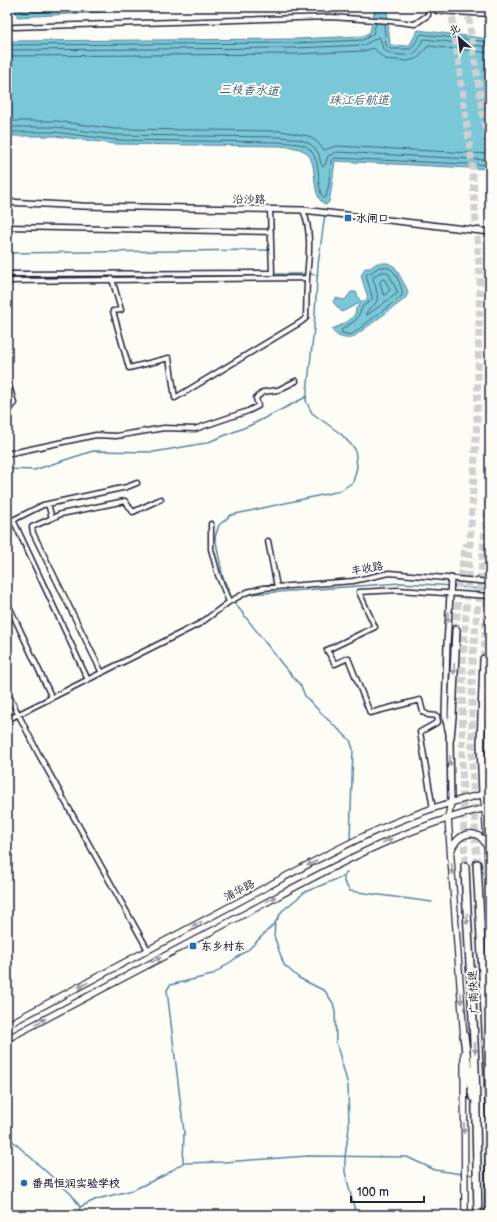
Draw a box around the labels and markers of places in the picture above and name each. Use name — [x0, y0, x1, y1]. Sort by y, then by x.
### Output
place label: 水闸口 — [356, 212, 389, 225]
marker: 水闸口 — [343, 213, 353, 223]
place label: 东乡村东 — [201, 940, 245, 953]
marker: 东乡村东 — [188, 941, 198, 951]
place label: 番禺恒润实验学校 — [32, 1177, 120, 1190]
marker: 番禺恒润实验学校 — [19, 1178, 29, 1188]

